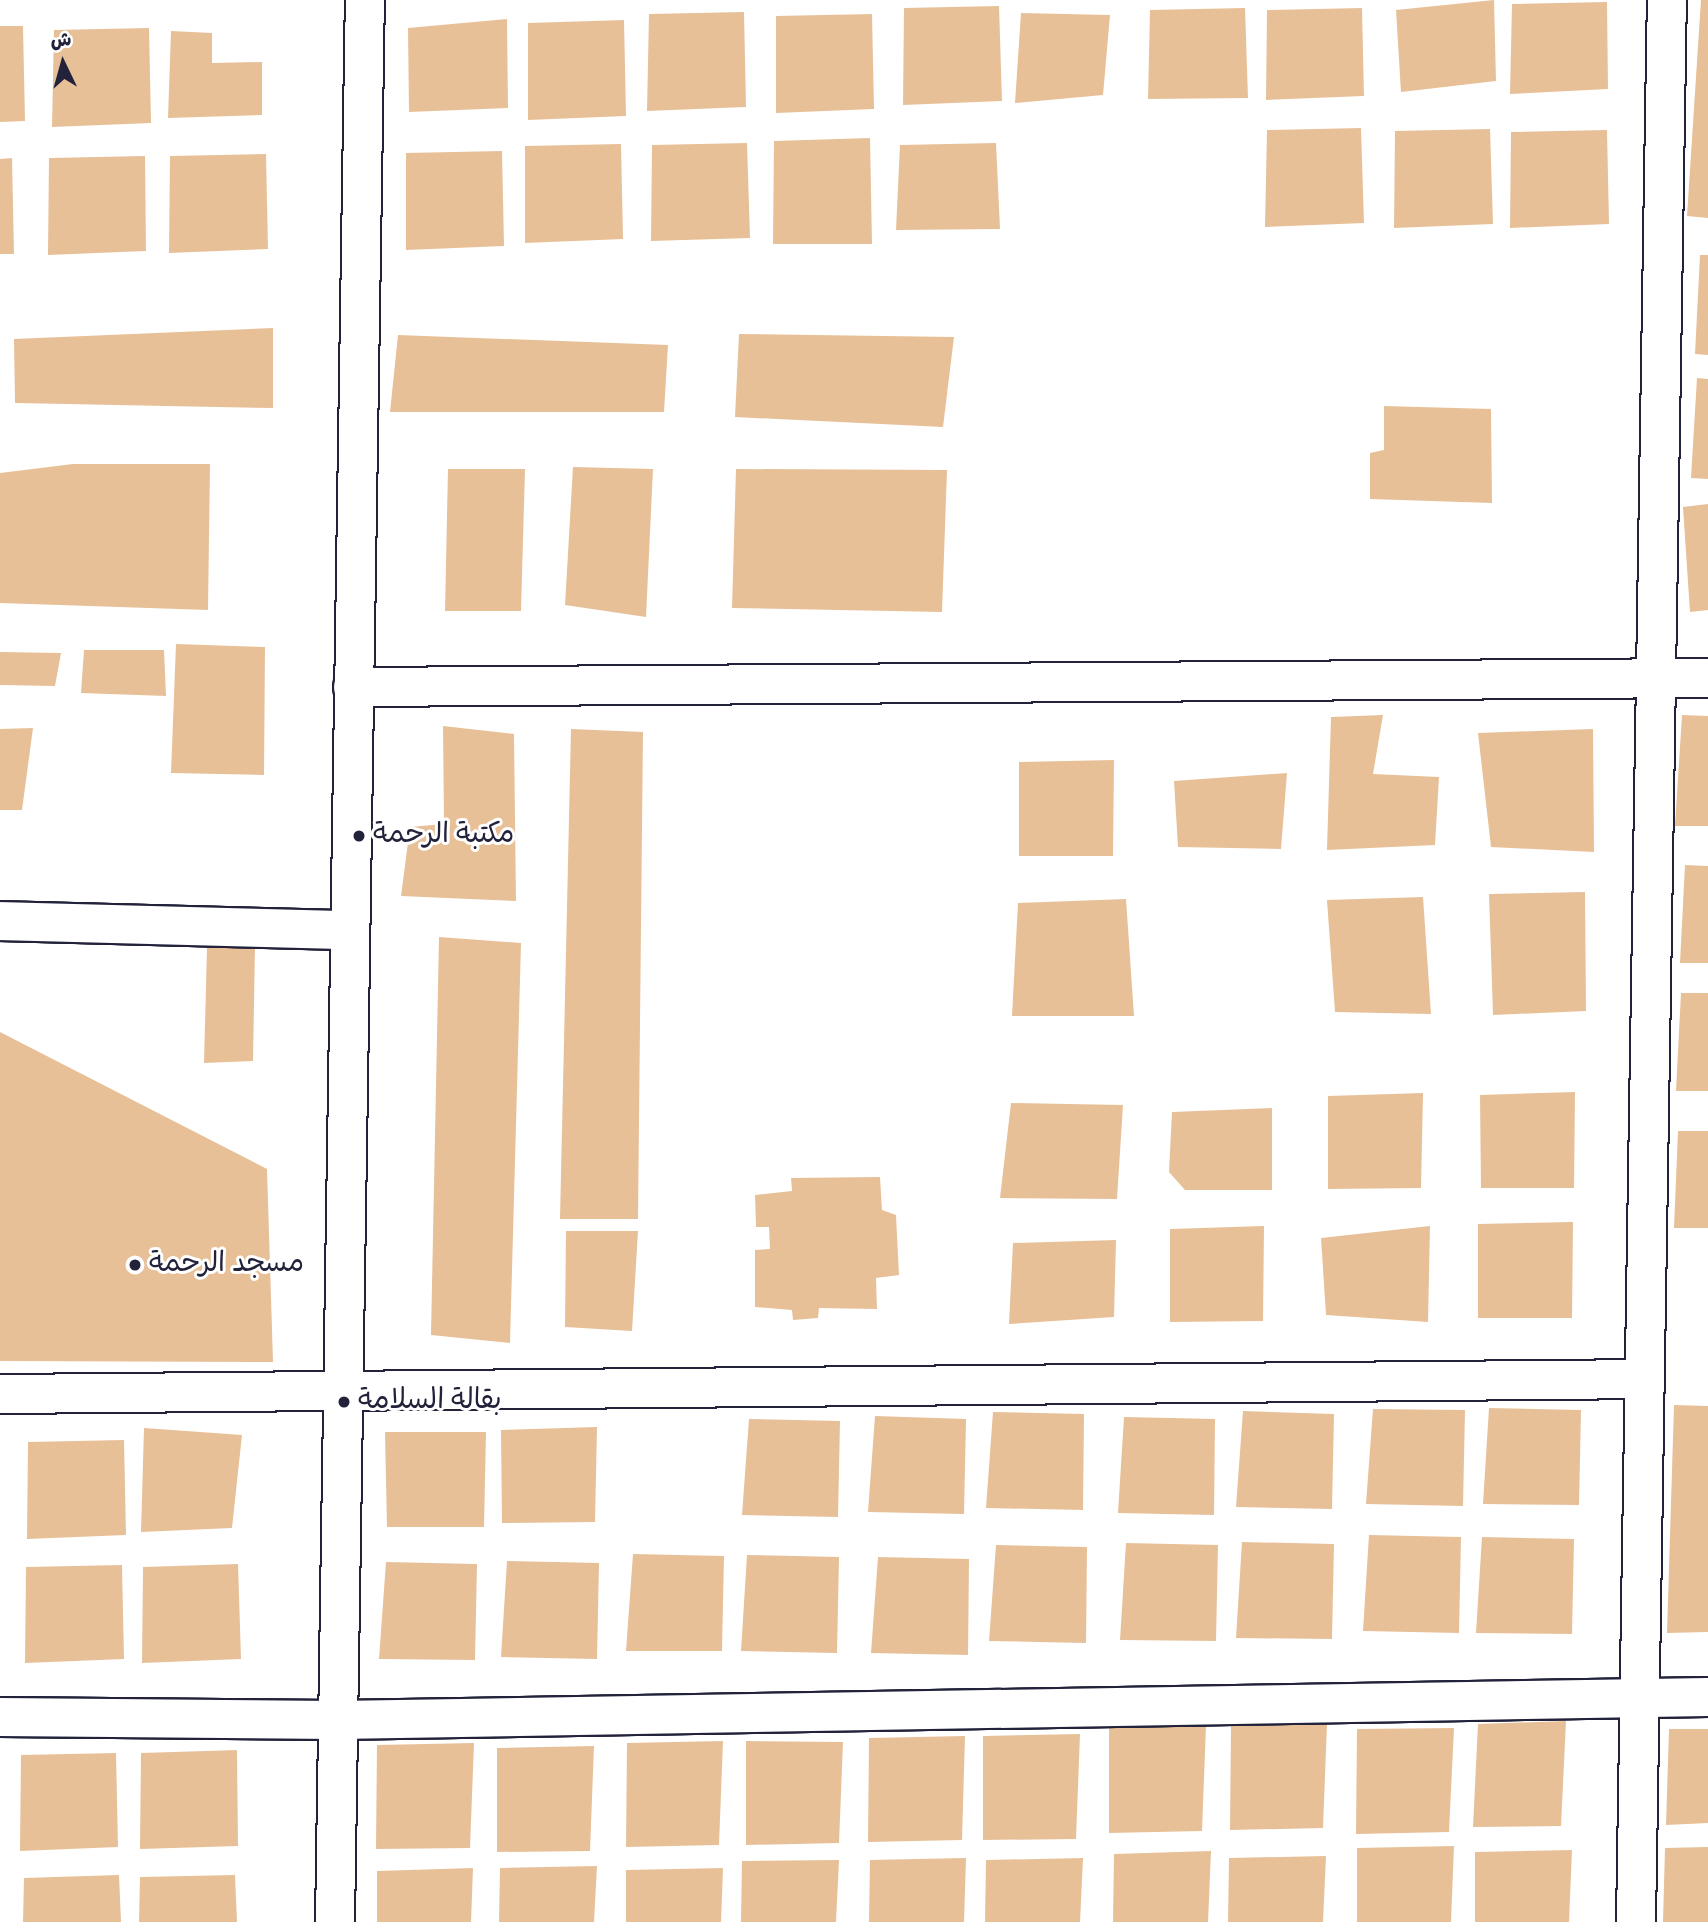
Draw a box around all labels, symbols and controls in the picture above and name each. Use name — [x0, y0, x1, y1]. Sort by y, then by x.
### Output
text: ش — [50, 27, 73, 56]
north arrow — [28, 28, 98, 98]
place label: مكتبة الرحمة — [373, 819, 514, 853]
marker: مكتبة الرحمة — [351, 828, 367, 844]
place label: مسجد الرحمة — [149, 1248, 304, 1282]
marker: مسجد الرحمة — [127, 1257, 143, 1273]
place label: بقالة السلامة — [358, 1385, 502, 1419]
marker: بقالة السلامة — [336, 1394, 352, 1410]

